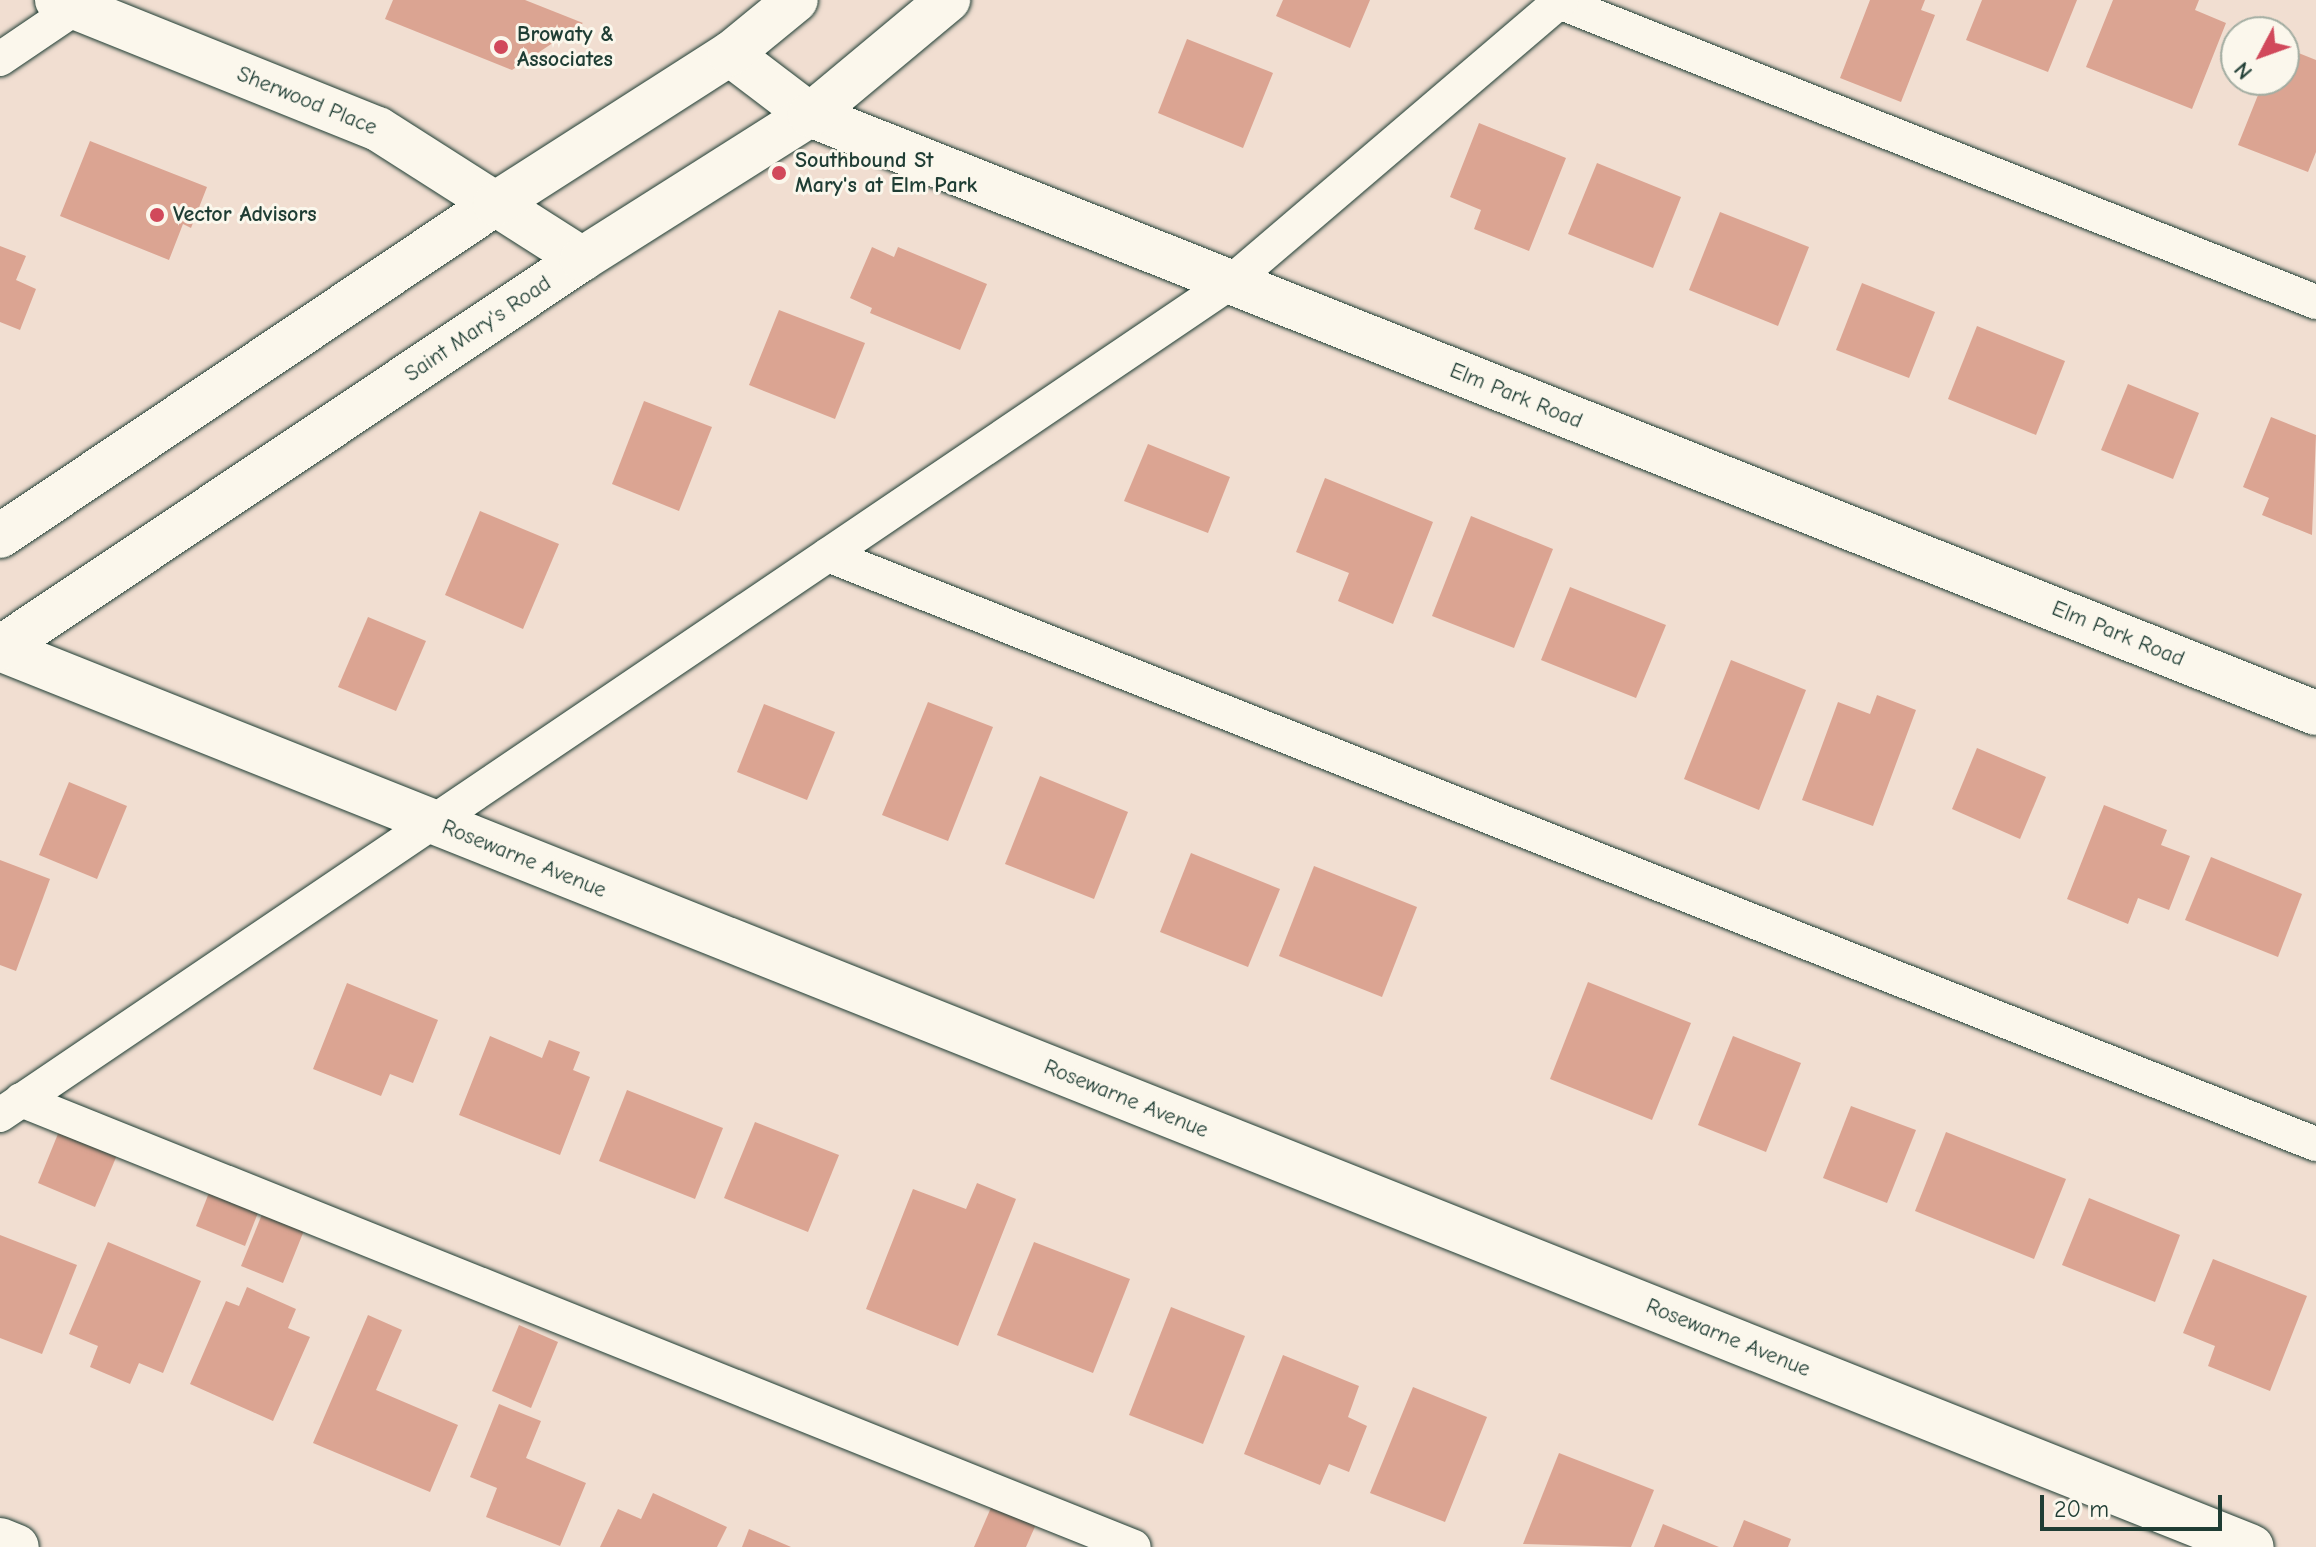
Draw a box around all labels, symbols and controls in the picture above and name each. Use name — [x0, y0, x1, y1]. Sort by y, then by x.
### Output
north arrow — [2220, 16, 2300, 96]
place label: Browaty & Associates — [517, 21, 614, 72]
marker: Browaty & Associates — [492, 38, 510, 56]
text: N — [2229, 56, 2258, 84]
street label: Sherwood Place — [233, 61, 381, 141]
place label: Southbound St Mary's at Elm Park — [795, 147, 977, 198]
marker: Southbound St Mary's at Elm Park — [770, 164, 788, 182]
place label: Vector Advisors — [173, 202, 317, 228]
marker: Vector Advisors — [148, 206, 166, 224]
street label: Saint Mary's Road — [400, 270, 556, 388]
street label: Elm Park Road — [1446, 357, 1586, 435]
street label: Elm Park Road — [2048, 595, 2188, 673]
street label: Rosewarne Avenue — [438, 814, 610, 904]
street label: Rosewarne Avenue — [1040, 1054, 1212, 1144]
street label: Rosewarne Avenue — [1642, 1293, 1814, 1383]
scale bar — [2044, 1479, 2226, 1529]
text: 20 m — [2054, 1495, 2109, 1523]

